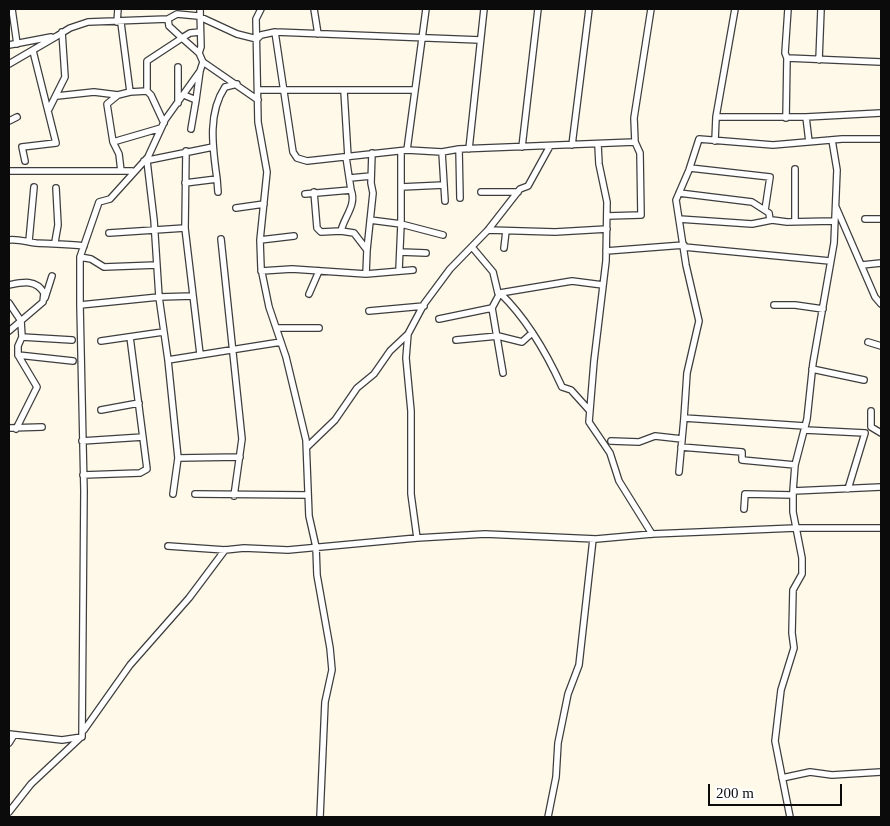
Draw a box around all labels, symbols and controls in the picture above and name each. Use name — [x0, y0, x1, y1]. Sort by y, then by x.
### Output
scale bar — [710, 774, 844, 806]
text: 200 m — [716, 785, 754, 801]

